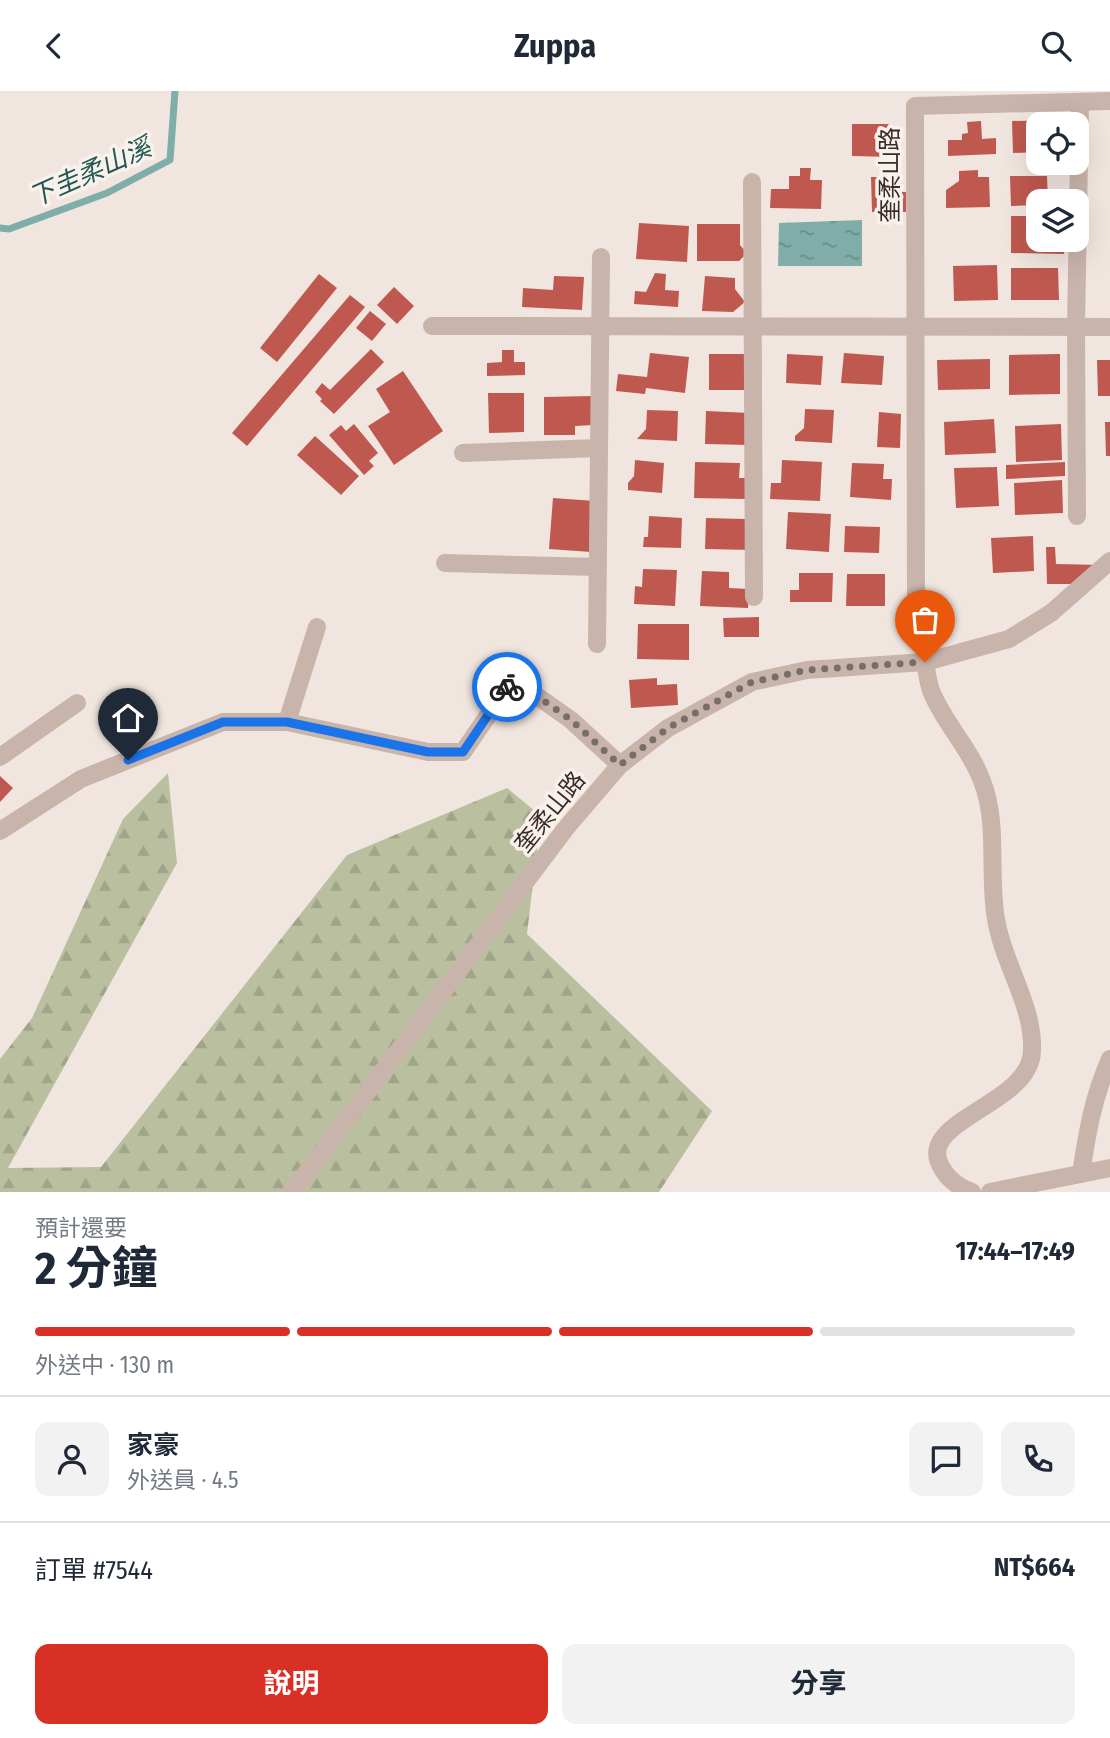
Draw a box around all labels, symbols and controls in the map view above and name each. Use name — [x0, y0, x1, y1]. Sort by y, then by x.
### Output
icon: back — [35, 27, 73, 65]
text: Zuppa — [514, 27, 596, 65]
icon: search — [1037, 27, 1075, 65]
map controls — [1026, 112, 1089, 252]
button: locate — [1026, 112, 1089, 175]
street label: 奎柔山路 — [876, 127, 904, 223]
water label: 下圭柔山溪 — [25, 130, 160, 213]
button: layers — [1026, 189, 1089, 252]
pin — [895, 590, 955, 662]
icon: bag — [906, 601, 944, 639]
courier — [472, 652, 542, 722]
icon: bike — [488, 668, 526, 706]
pin — [98, 688, 158, 760]
icon: home — [109, 699, 147, 737]
street label: 奎柔山路 — [509, 766, 591, 858]
text: 預計還要 — [35, 1214, 127, 1242]
text: 17:44–17:49 — [956, 1236, 1075, 1267]
text: 2 分鐘 — [35, 1241, 158, 1296]
text: 外送中 · 130 m — [35, 1351, 174, 1379]
button: person — [35, 1422, 109, 1496]
button: chat — [909, 1422, 983, 1496]
button: phone — [1001, 1422, 1075, 1496]
text: 家豪 — [127, 1430, 179, 1461]
text: 外送員 · 4.5 — [127, 1466, 238, 1494]
text: NT$664 — [994, 1552, 1075, 1583]
text: 訂單 #7544 — [35, 1555, 153, 1586]
button: 說明 — [35, 1644, 548, 1724]
button: 分享 — [562, 1644, 1075, 1724]

